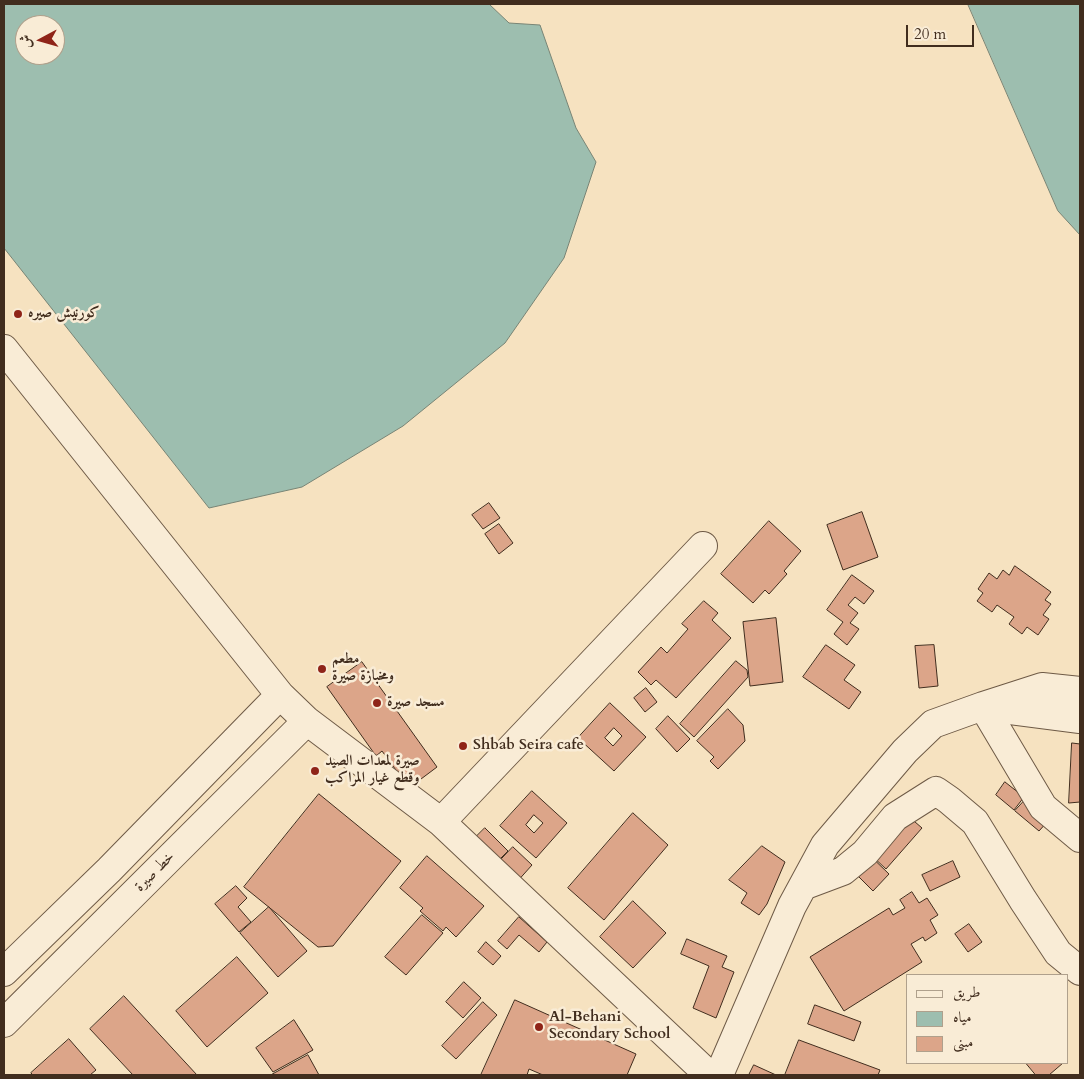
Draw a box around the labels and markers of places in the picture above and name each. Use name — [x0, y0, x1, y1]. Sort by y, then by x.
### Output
place label: كورنيش صيره — [28, 305, 100, 323]
marker: كورنيش صيره — [12, 308, 24, 320]
place label: مطعم ومخبازة صيرة — [332, 651, 394, 686]
marker: مطعم ومخبازة صيرة — [316, 663, 328, 675]
place label: مسجد صيرة — [387, 694, 445, 712]
marker: مسجد صيرة — [371, 697, 383, 709]
place label: Shbab Seira cafe — [473, 737, 584, 755]
marker: Shbab Seira cafe — [457, 740, 469, 752]
place label: صيرة لمعدات الصيد وقطع غيار المراكب — [325, 753, 420, 788]
marker: صيرة لمعدات الصيد وقطع غيار المراكب — [309, 765, 321, 777]
place label: Al-Behani Secondary School — [549, 1009, 670, 1044]
marker: Al-Behani Secondary School — [533, 1021, 545, 1033]

